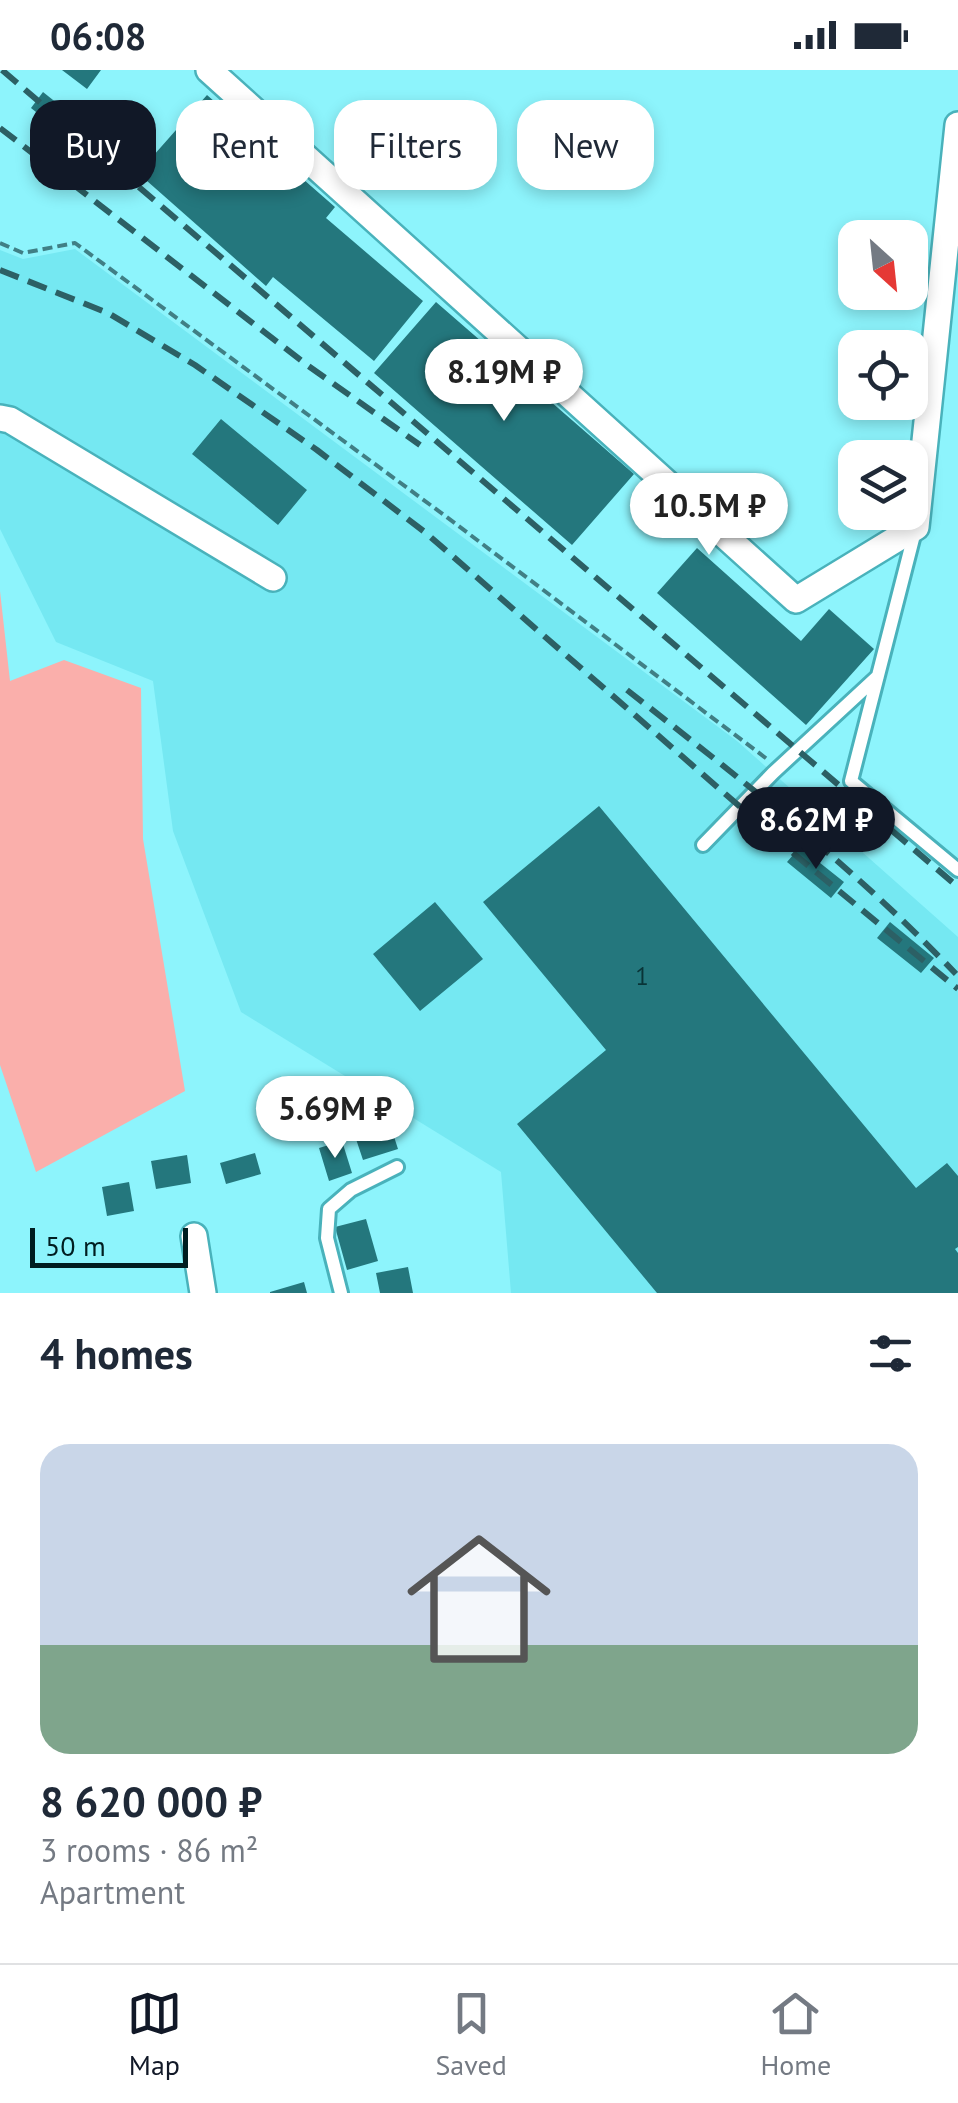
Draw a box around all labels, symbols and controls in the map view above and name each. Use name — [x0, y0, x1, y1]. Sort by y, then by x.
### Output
text: 06:08 — [50, 11, 146, 60]
chip: Buy — [30, 100, 156, 190]
chip: Rent — [176, 100, 314, 190]
chip: Filters — [334, 100, 497, 190]
chip: New — [517, 100, 654, 190]
north arrow — [838, 220, 928, 310]
map controls — [838, 220, 928, 530]
button: locate — [838, 330, 928, 420]
pin: 8.19M ₽ — [412, 339, 596, 424]
text: 8.19M ₽ — [447, 350, 561, 392]
button: layers — [838, 440, 928, 530]
pin: 10.5M ₽ — [617, 473, 801, 558]
text: 10.5M ₽ — [652, 484, 766, 526]
pin: 8.62M ₽ — [724, 787, 908, 872]
text: 8.62M ₽ — [759, 798, 873, 840]
house number: 1 — [635, 960, 649, 992]
pin: 5.69M ₽ — [243, 1076, 427, 1161]
text: 5.69M ₽ — [278, 1087, 392, 1129]
scale bar — [30, 1223, 188, 1268]
text: 50 m — [45, 1227, 106, 1264]
text: 4 homes — [40, 1326, 193, 1381]
icon: filters — [863, 1326, 918, 1381]
icon: home — [389, 1509, 569, 1689]
text: 8 620 000 ₽ — [40, 1774, 262, 1829]
text: 3 rooms · 86 m² — [40, 1829, 258, 1871]
text: Apartment — [40, 1871, 185, 1913]
tab: Map — [127, 1986, 182, 2083]
tab: Saved — [435, 1986, 507, 2083]
tab: Home — [760, 1986, 831, 2083]

